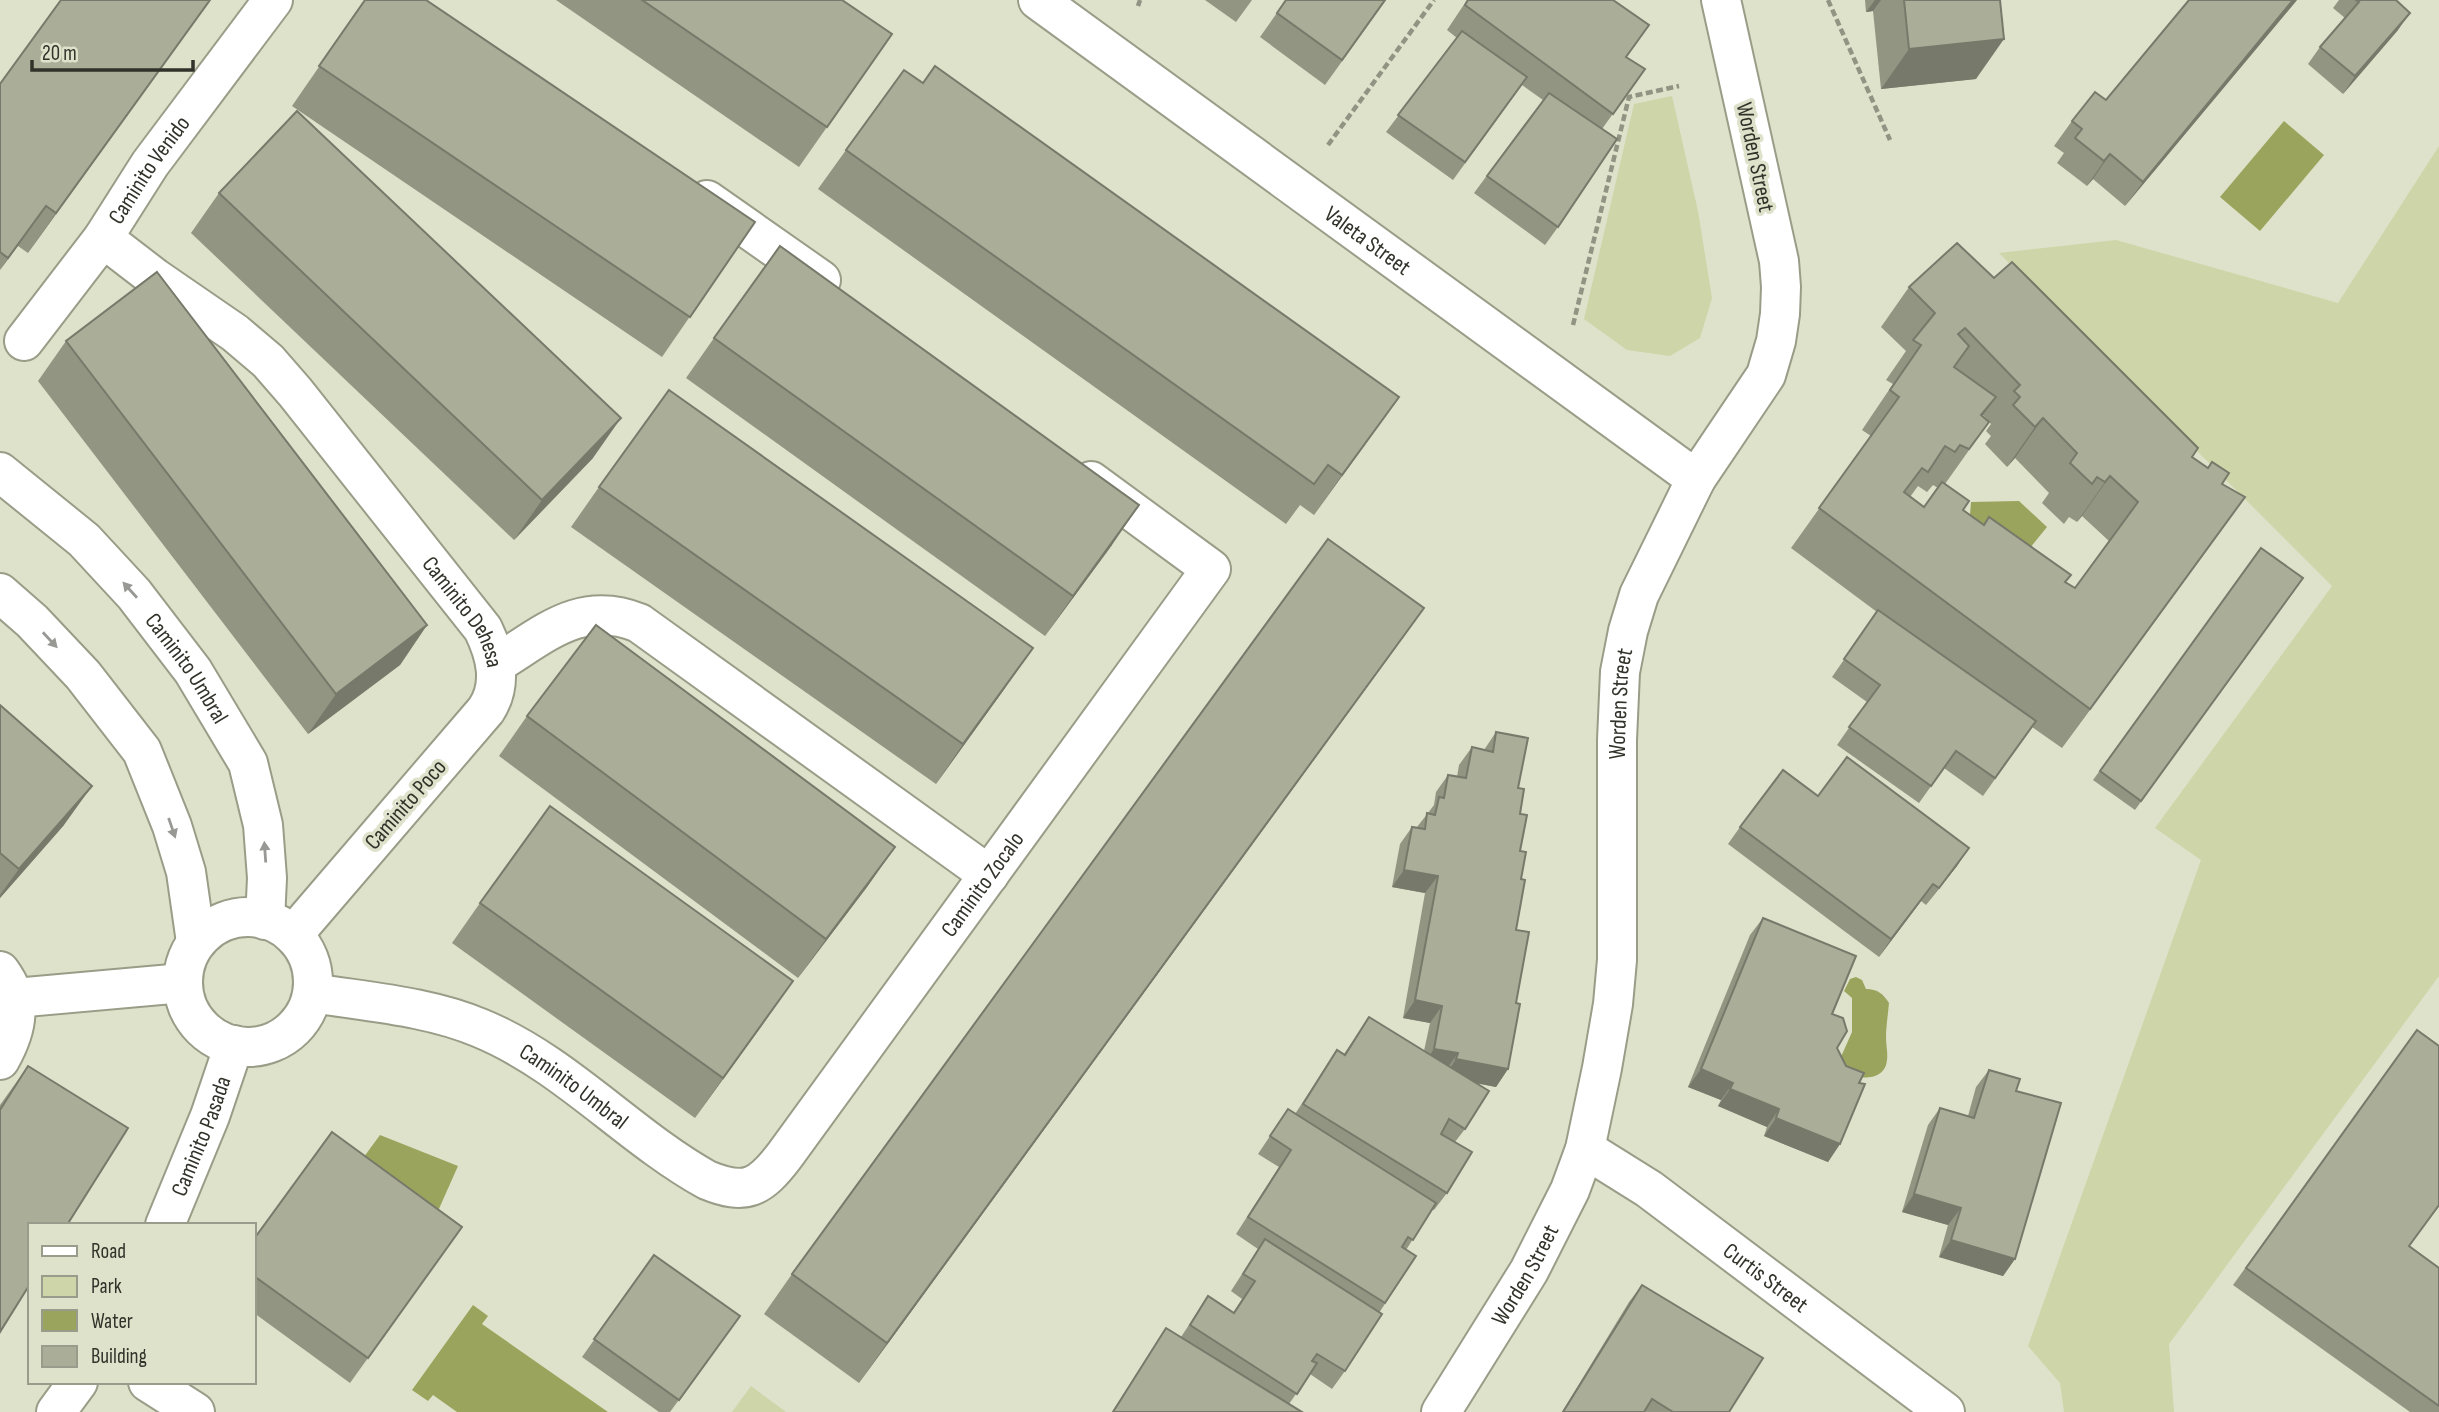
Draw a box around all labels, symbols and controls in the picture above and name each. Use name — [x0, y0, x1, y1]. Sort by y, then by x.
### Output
scale bar — [32, 28, 192, 72]
text: 20 m — [42, 41, 77, 66]
street label: Worden Street — [1730, 100, 1780, 215]
street label: Caminito Venido — [103, 111, 196, 229]
street label: Valeta Street — [1319, 200, 1416, 282]
street label: Caminito Dehesa — [416, 551, 508, 670]
one-way arrow — [122, 581, 138, 599]
street label: Caminito Umbral — [139, 608, 234, 729]
one-way arrow — [42, 631, 58, 649]
street label: Worden Street — [1604, 646, 1639, 759]
street label: Caminito Poco — [359, 754, 453, 856]
one-way arrow — [167, 818, 178, 839]
street label: Caminito Zocalo — [935, 827, 1030, 943]
one-way arrow — [259, 841, 270, 863]
street label: Caminito Umbral — [514, 1038, 634, 1136]
street label: Caminito Pasada — [165, 1073, 237, 1201]
street label: Worden Street — [1486, 1220, 1565, 1331]
legend — [28, 1223, 256, 1384]
street label: Curtis Street — [1717, 1237, 1814, 1319]
text: Road — [91, 1239, 126, 1264]
text: Park — [91, 1274, 122, 1299]
text: Water — [91, 1309, 133, 1334]
text: Building — [91, 1344, 147, 1369]

